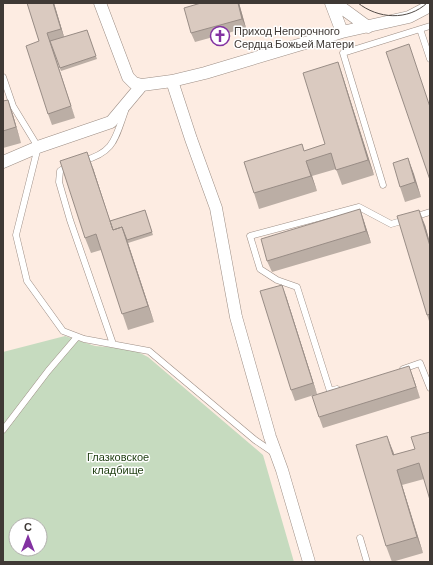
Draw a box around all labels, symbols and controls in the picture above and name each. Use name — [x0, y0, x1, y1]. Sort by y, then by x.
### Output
place label: Приход Непорочного Сердца Божьей Матери — [234, 24, 354, 50]
church icon: Приход Непорочного Сердца Божьей Матери — [209, 25, 231, 47]
park label: Глазковское кладбище — [87, 450, 149, 476]
north arrow — [8, 517, 48, 557]
text: С — [24, 520, 32, 533]

